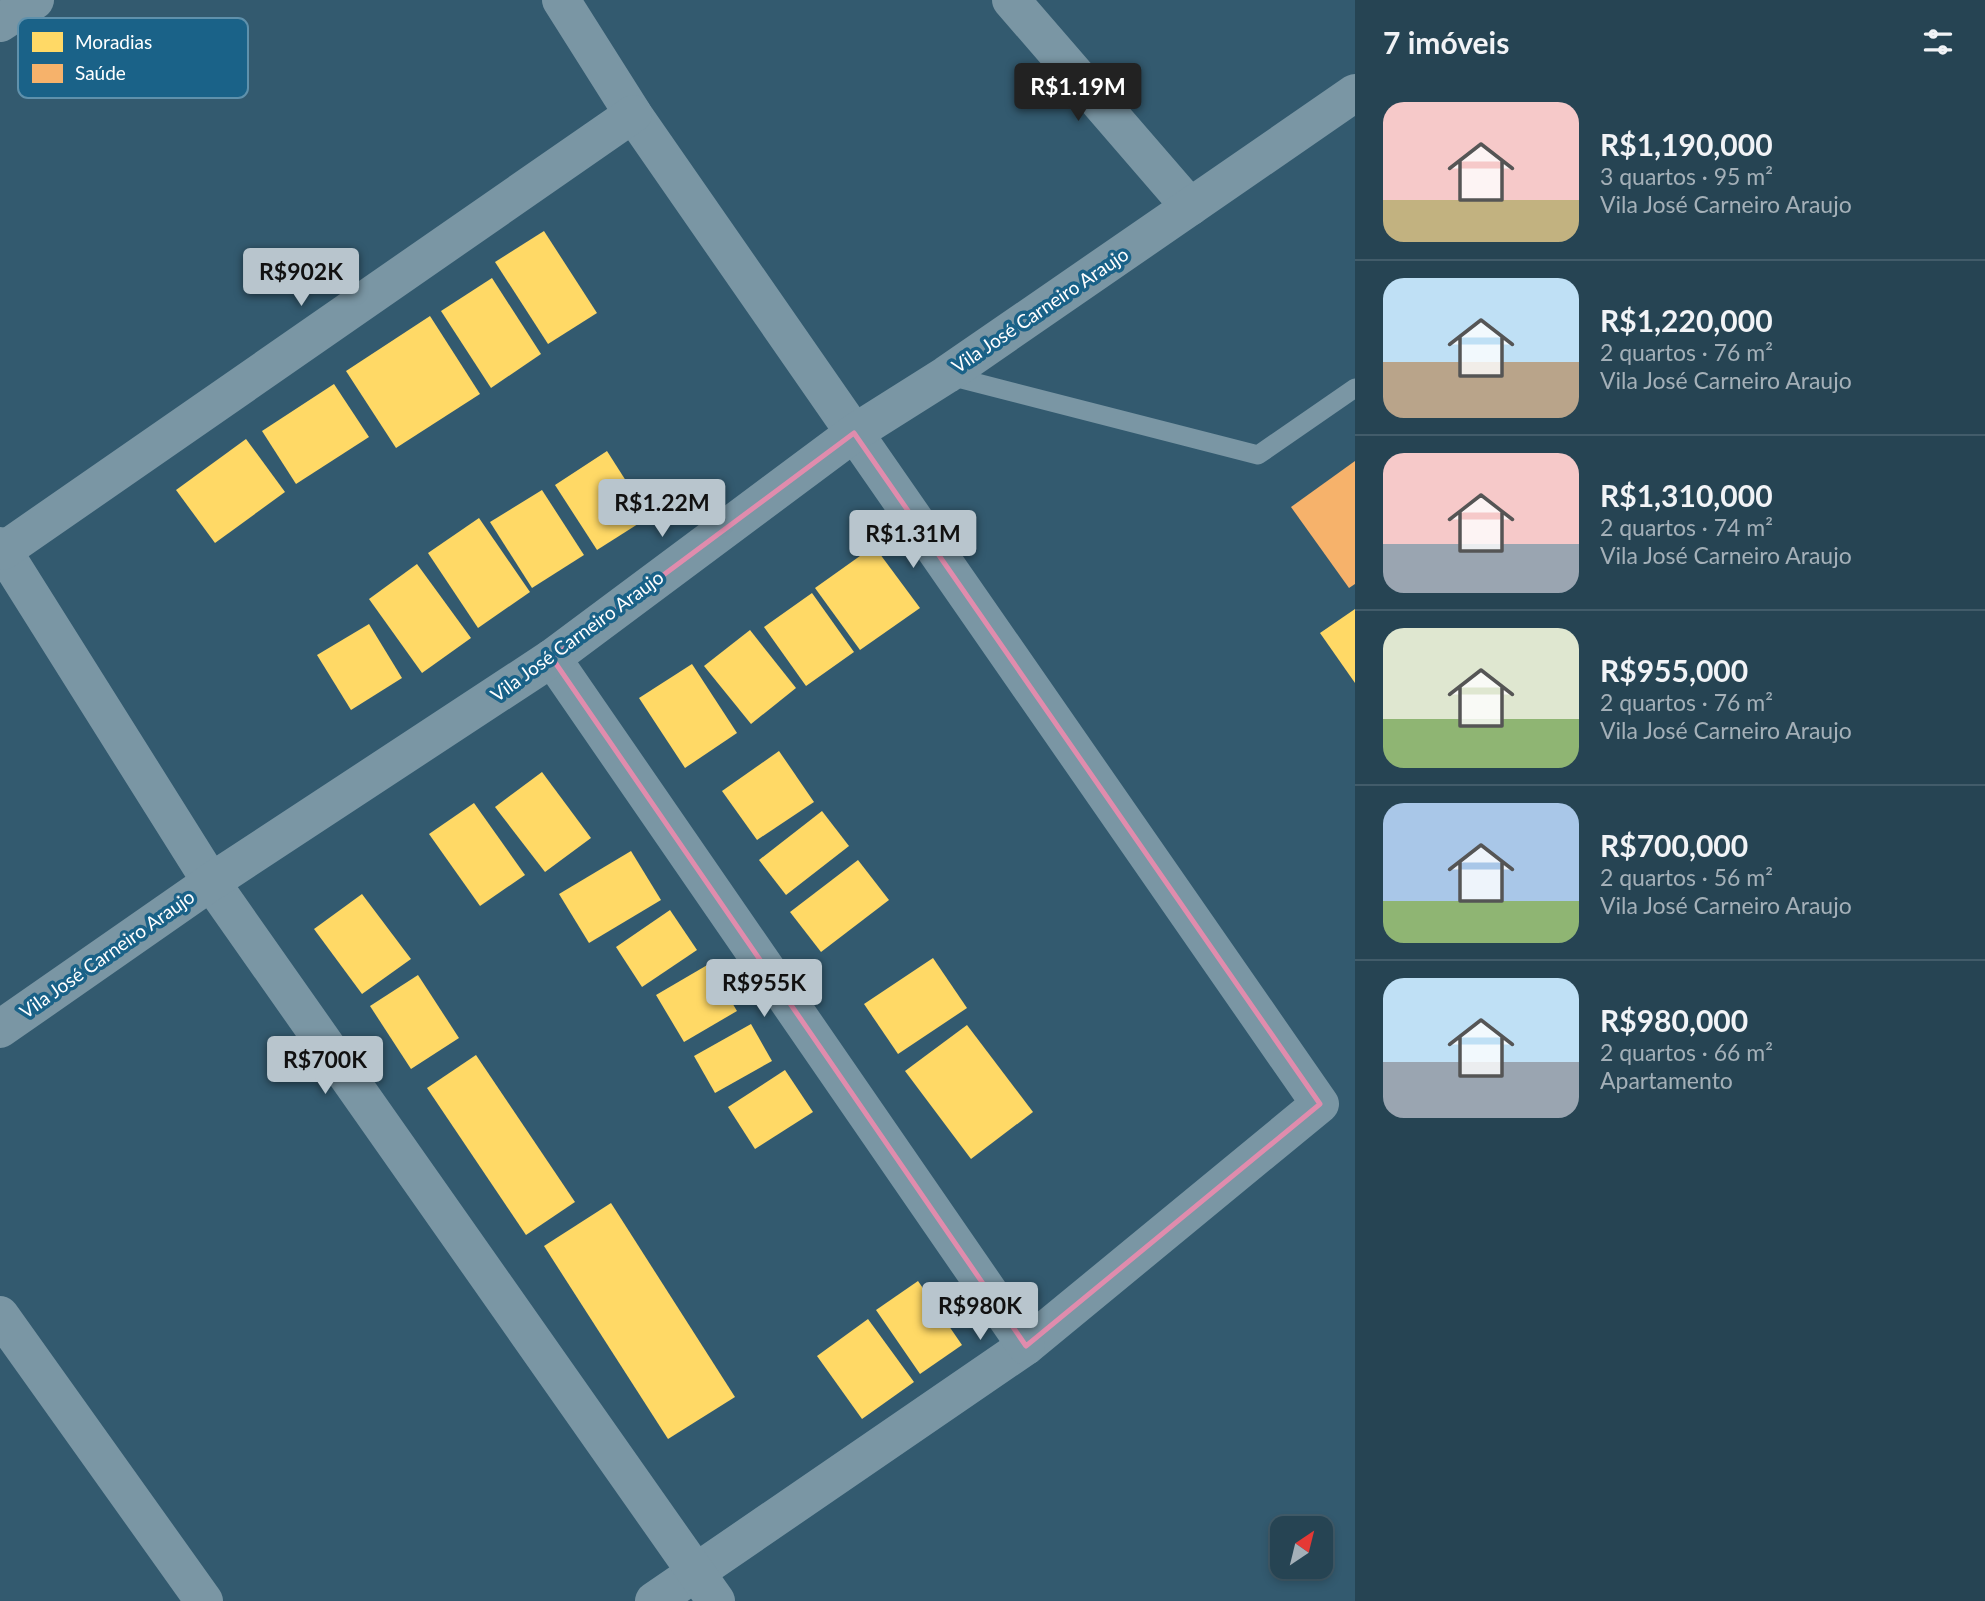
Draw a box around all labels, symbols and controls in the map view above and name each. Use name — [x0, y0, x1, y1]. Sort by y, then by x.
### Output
legend — [18, 18, 248, 98]
icon: filters — [1919, 23, 1957, 61]
text: 7 imóveis — [1383, 24, 1509, 60]
text: Moradias — [75, 30, 152, 53]
text: Saúde — [75, 61, 126, 84]
pin: R$1.19M — [1013, 64, 1143, 123]
text: R$1.19M — [1030, 72, 1126, 100]
text: R$1,190,000 — [1600, 126, 1773, 162]
icon: home — [1439, 130, 1523, 214]
text: 3 quartos · 95 m² — [1600, 162, 1773, 190]
text: Vila José Carneiro Araujo — [1600, 190, 1852, 218]
street label: Vila José Carneiro Araujo — [947, 242, 1132, 377]
pin: R$902K — [244, 248, 358, 308]
text: R$902K — [259, 257, 343, 285]
text: R$1,220,000 — [1600, 302, 1773, 338]
icon: home — [1439, 306, 1523, 390]
text: 2 quartos · 76 m² — [1600, 338, 1773, 366]
text: Vila José Carneiro Araujo — [1600, 366, 1852, 394]
text: R$1,310,000 — [1600, 477, 1773, 513]
pin: R$1.22M — [597, 480, 727, 539]
icon: home — [1439, 481, 1523, 565]
text: R$1.22M — [614, 488, 710, 516]
pin: R$1.31M — [848, 510, 978, 570]
text: 2 quartos · 74 m² — [1600, 513, 1773, 541]
text: R$1.31M — [865, 519, 961, 547]
text: Vila José Carneiro Araujo — [1600, 541, 1852, 569]
street label: Vila José Carneiro Araujo — [486, 565, 668, 706]
text: R$955,000 — [1600, 652, 1748, 688]
icon: home — [1439, 656, 1523, 740]
text: 2 quartos · 76 m² — [1600, 688, 1773, 716]
text: Vila José Carneiro Araujo — [1600, 716, 1852, 744]
text: R$700,000 — [1600, 827, 1748, 863]
icon: home — [1439, 831, 1523, 915]
text: 2 quartos · 56 m² — [1600, 863, 1773, 891]
street label: Vila José Carneiro Araujo — [15, 885, 198, 1023]
text: Vila José Carneiro Araujo — [1600, 891, 1852, 919]
pin: R$955K — [707, 960, 821, 1019]
text: R$955K — [722, 968, 806, 996]
text: R$980,000 — [1600, 1002, 1748, 1038]
icon: home — [1439, 1006, 1523, 1090]
pin: R$700K — [268, 1036, 382, 1096]
text: 2 quartos · 66 m² — [1600, 1038, 1773, 1066]
text: R$700K — [283, 1045, 367, 1073]
text: Apartamento — [1600, 1066, 1733, 1094]
pin: R$980K — [923, 1282, 1037, 1342]
text: R$980K — [938, 1291, 1022, 1319]
north arrow — [1270, 1516, 1334, 1578]
map controls — [1270, 1516, 1333, 1579]

